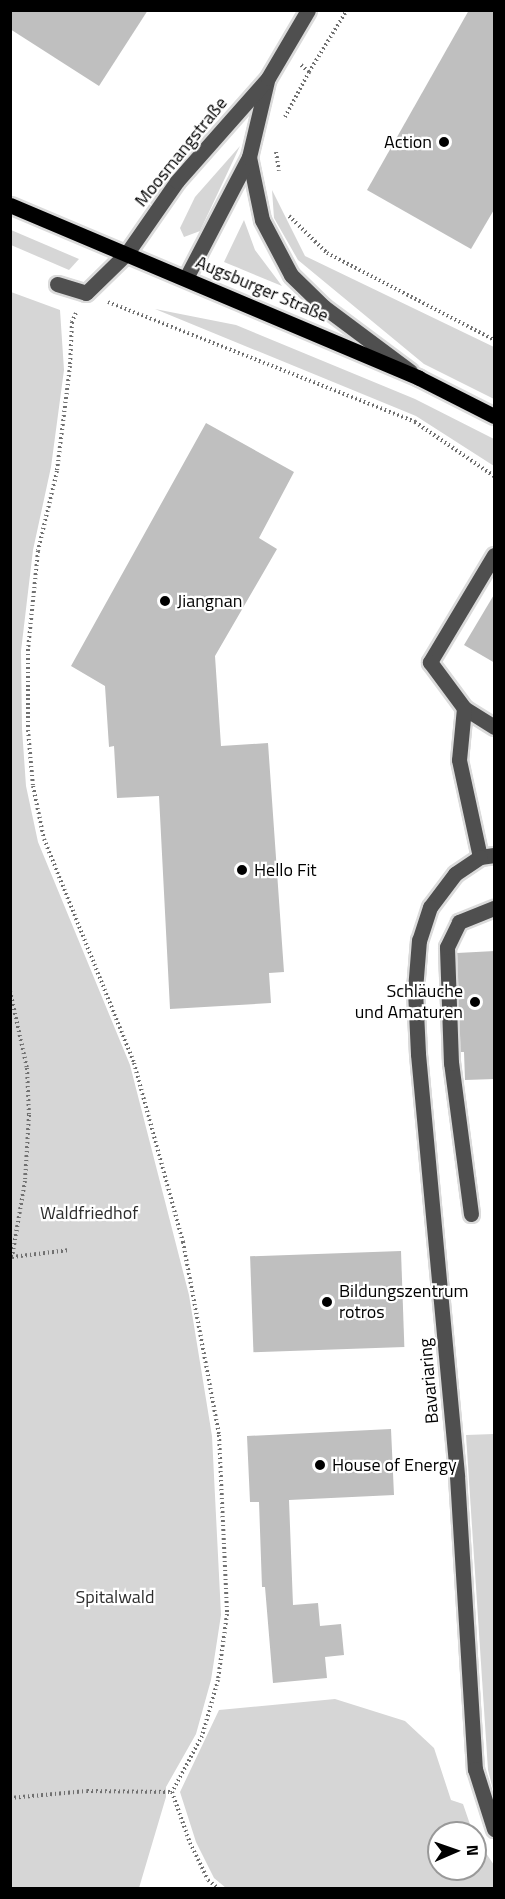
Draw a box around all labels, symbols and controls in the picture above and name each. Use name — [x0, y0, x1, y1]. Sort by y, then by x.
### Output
street label: Moosmangstraße — [130, 93, 232, 211]
place label: Action — [384, 131, 432, 153]
marker: Action — [437, 135, 451, 149]
street label: Augsburger Straße — [192, 251, 332, 327]
place label: Jiangnan — [177, 590, 242, 612]
marker: Jiangnan — [158, 594, 172, 608]
place label: Hello Fit — [254, 859, 317, 881]
marker: Hello Fit — [235, 863, 249, 877]
place label: Schläuche und Amaturen — [355, 981, 463, 1024]
marker: Schläuche und Amaturen — [468, 995, 482, 1009]
park label: Waldfriedhof — [40, 1202, 138, 1224]
place label: Bildungszentrum rotros — [339, 1281, 469, 1324]
marker: Bildungszentrum rotros — [320, 1295, 334, 1309]
street label: Bavariaring — [415, 1337, 443, 1425]
place label: House of Energy — [332, 1454, 457, 1476]
marker: House of Energy — [313, 1458, 327, 1472]
park label: Spitalwald — [75, 1586, 155, 1608]
north arrow — [427, 1821, 487, 1881]
text: N — [461, 1844, 485, 1856]

